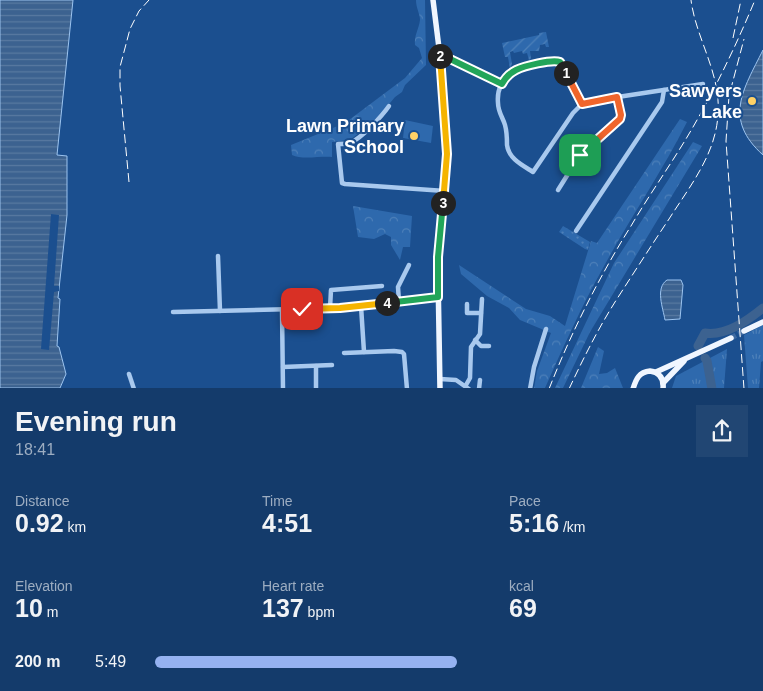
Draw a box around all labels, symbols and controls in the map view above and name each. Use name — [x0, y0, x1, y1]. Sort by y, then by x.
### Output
pin: 2 — [428, 44, 452, 68]
text: 2 — [437, 48, 444, 64]
pin: 1 — [554, 60, 578, 86]
text: 1 — [563, 65, 570, 81]
place label: Sawyers Lake — [669, 81, 742, 122]
marker: Sawyers Lake — [746, 95, 758, 107]
place label: Lawn Primary School — [286, 116, 404, 157]
marker: Lawn Primary School — [408, 130, 420, 142]
pin — [559, 134, 601, 176]
icon: arrive — [566, 141, 594, 169]
pin: 3 — [430, 190, 456, 216]
text: 3 — [440, 195, 447, 211]
pin — [281, 288, 323, 330]
pin: 4 — [374, 290, 400, 316]
icon: check — [288, 295, 316, 323]
text: 4 — [384, 295, 391, 311]
button: share — [696, 405, 748, 457]
text: Evening run — [15, 406, 177, 437]
text: 18:41 — [15, 441, 55, 458]
text: Distance — [15, 493, 69, 509]
text: Time — [262, 493, 293, 509]
text: Pace — [509, 493, 541, 509]
text: 0.92 — [15, 509, 64, 537]
text: 4:51 — [262, 509, 312, 537]
text: 5:16 — [509, 509, 559, 537]
text: km — [64, 519, 86, 535]
text: /km — [559, 519, 586, 535]
text: Elevation — [15, 578, 73, 594]
text: Heart rate — [262, 578, 324, 594]
text: kcal — [509, 578, 534, 594]
text: 10 — [15, 594, 43, 622]
text: 137 — [262, 594, 304, 622]
text: 69 — [509, 594, 537, 622]
text: m — [43, 604, 58, 620]
text: bpm — [304, 604, 335, 620]
text: 200 m — [15, 653, 60, 670]
text: 5:49 — [95, 653, 126, 670]

